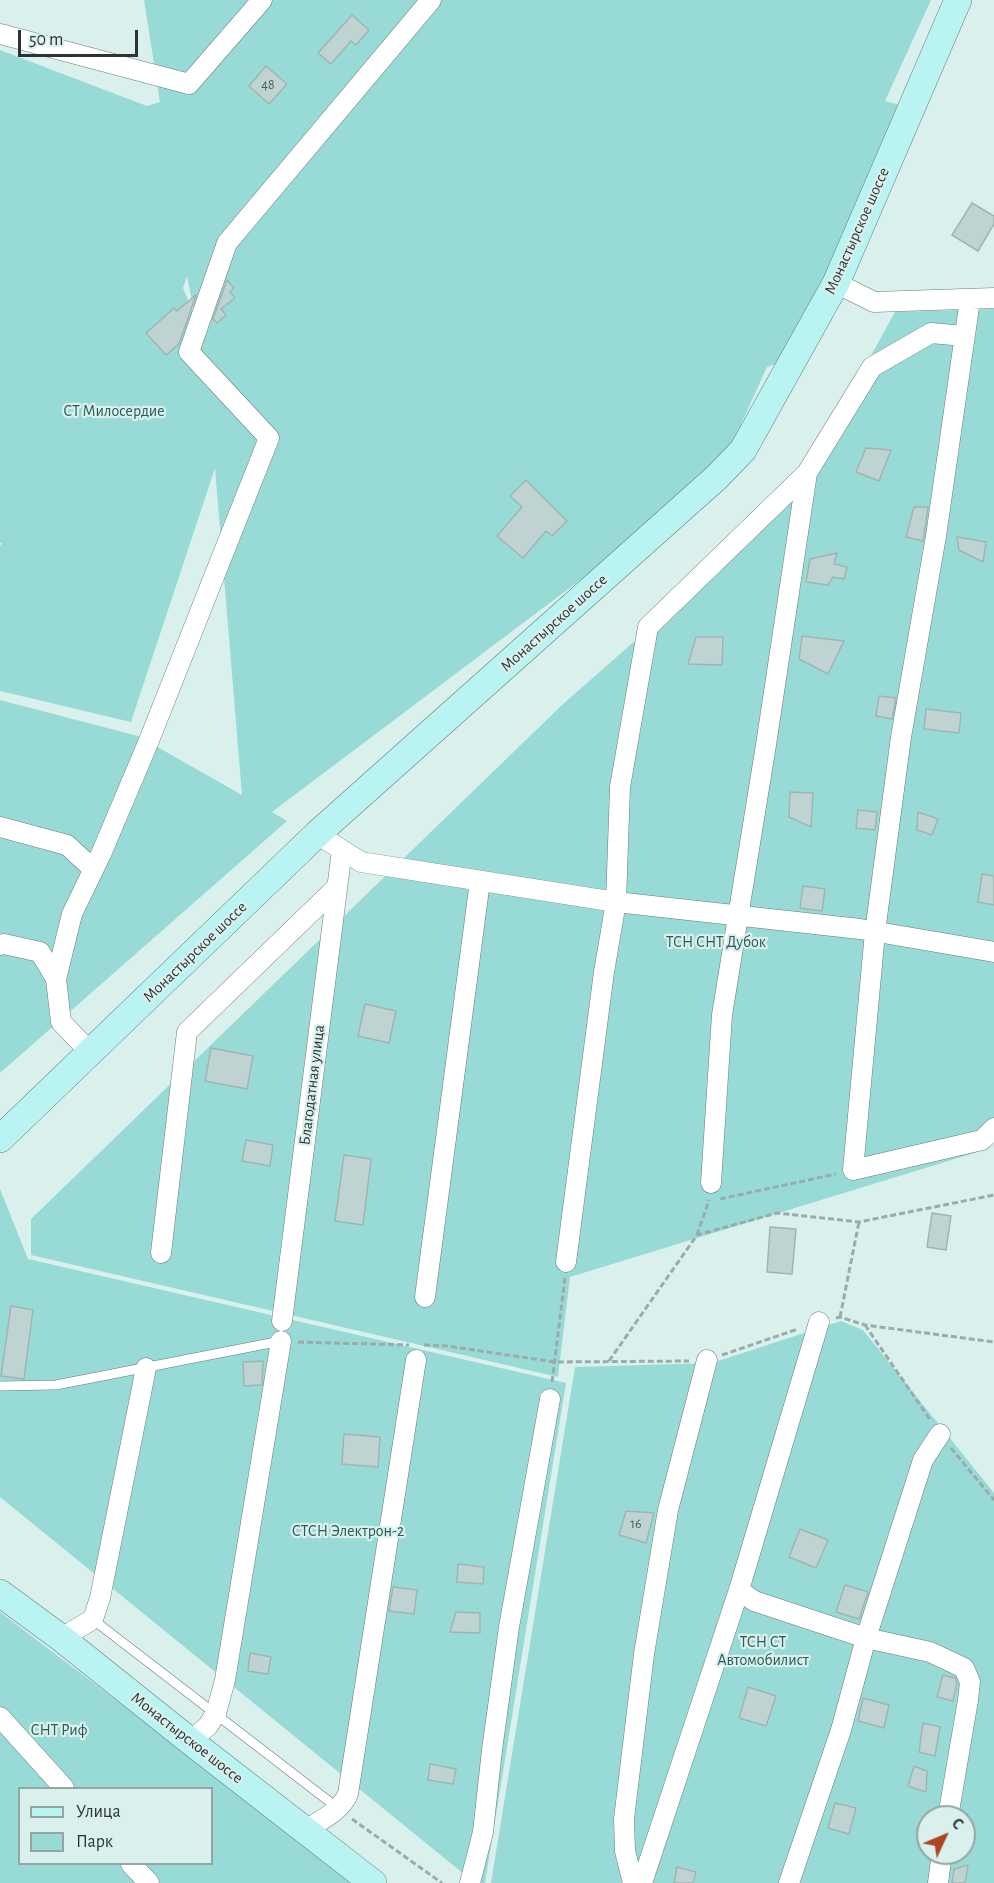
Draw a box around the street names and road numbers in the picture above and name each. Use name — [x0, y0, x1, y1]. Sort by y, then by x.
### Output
street label: Монастырское шоссе — [820, 165, 894, 297]
street label: Монастырское шоссе — [497, 570, 611, 676]
street label: Монастырское шоссе — [139, 898, 251, 1006]
street label: Благодатная улица — [295, 1024, 329, 1146]
street label: Монастырское шоссе — [127, 1688, 247, 1788]

